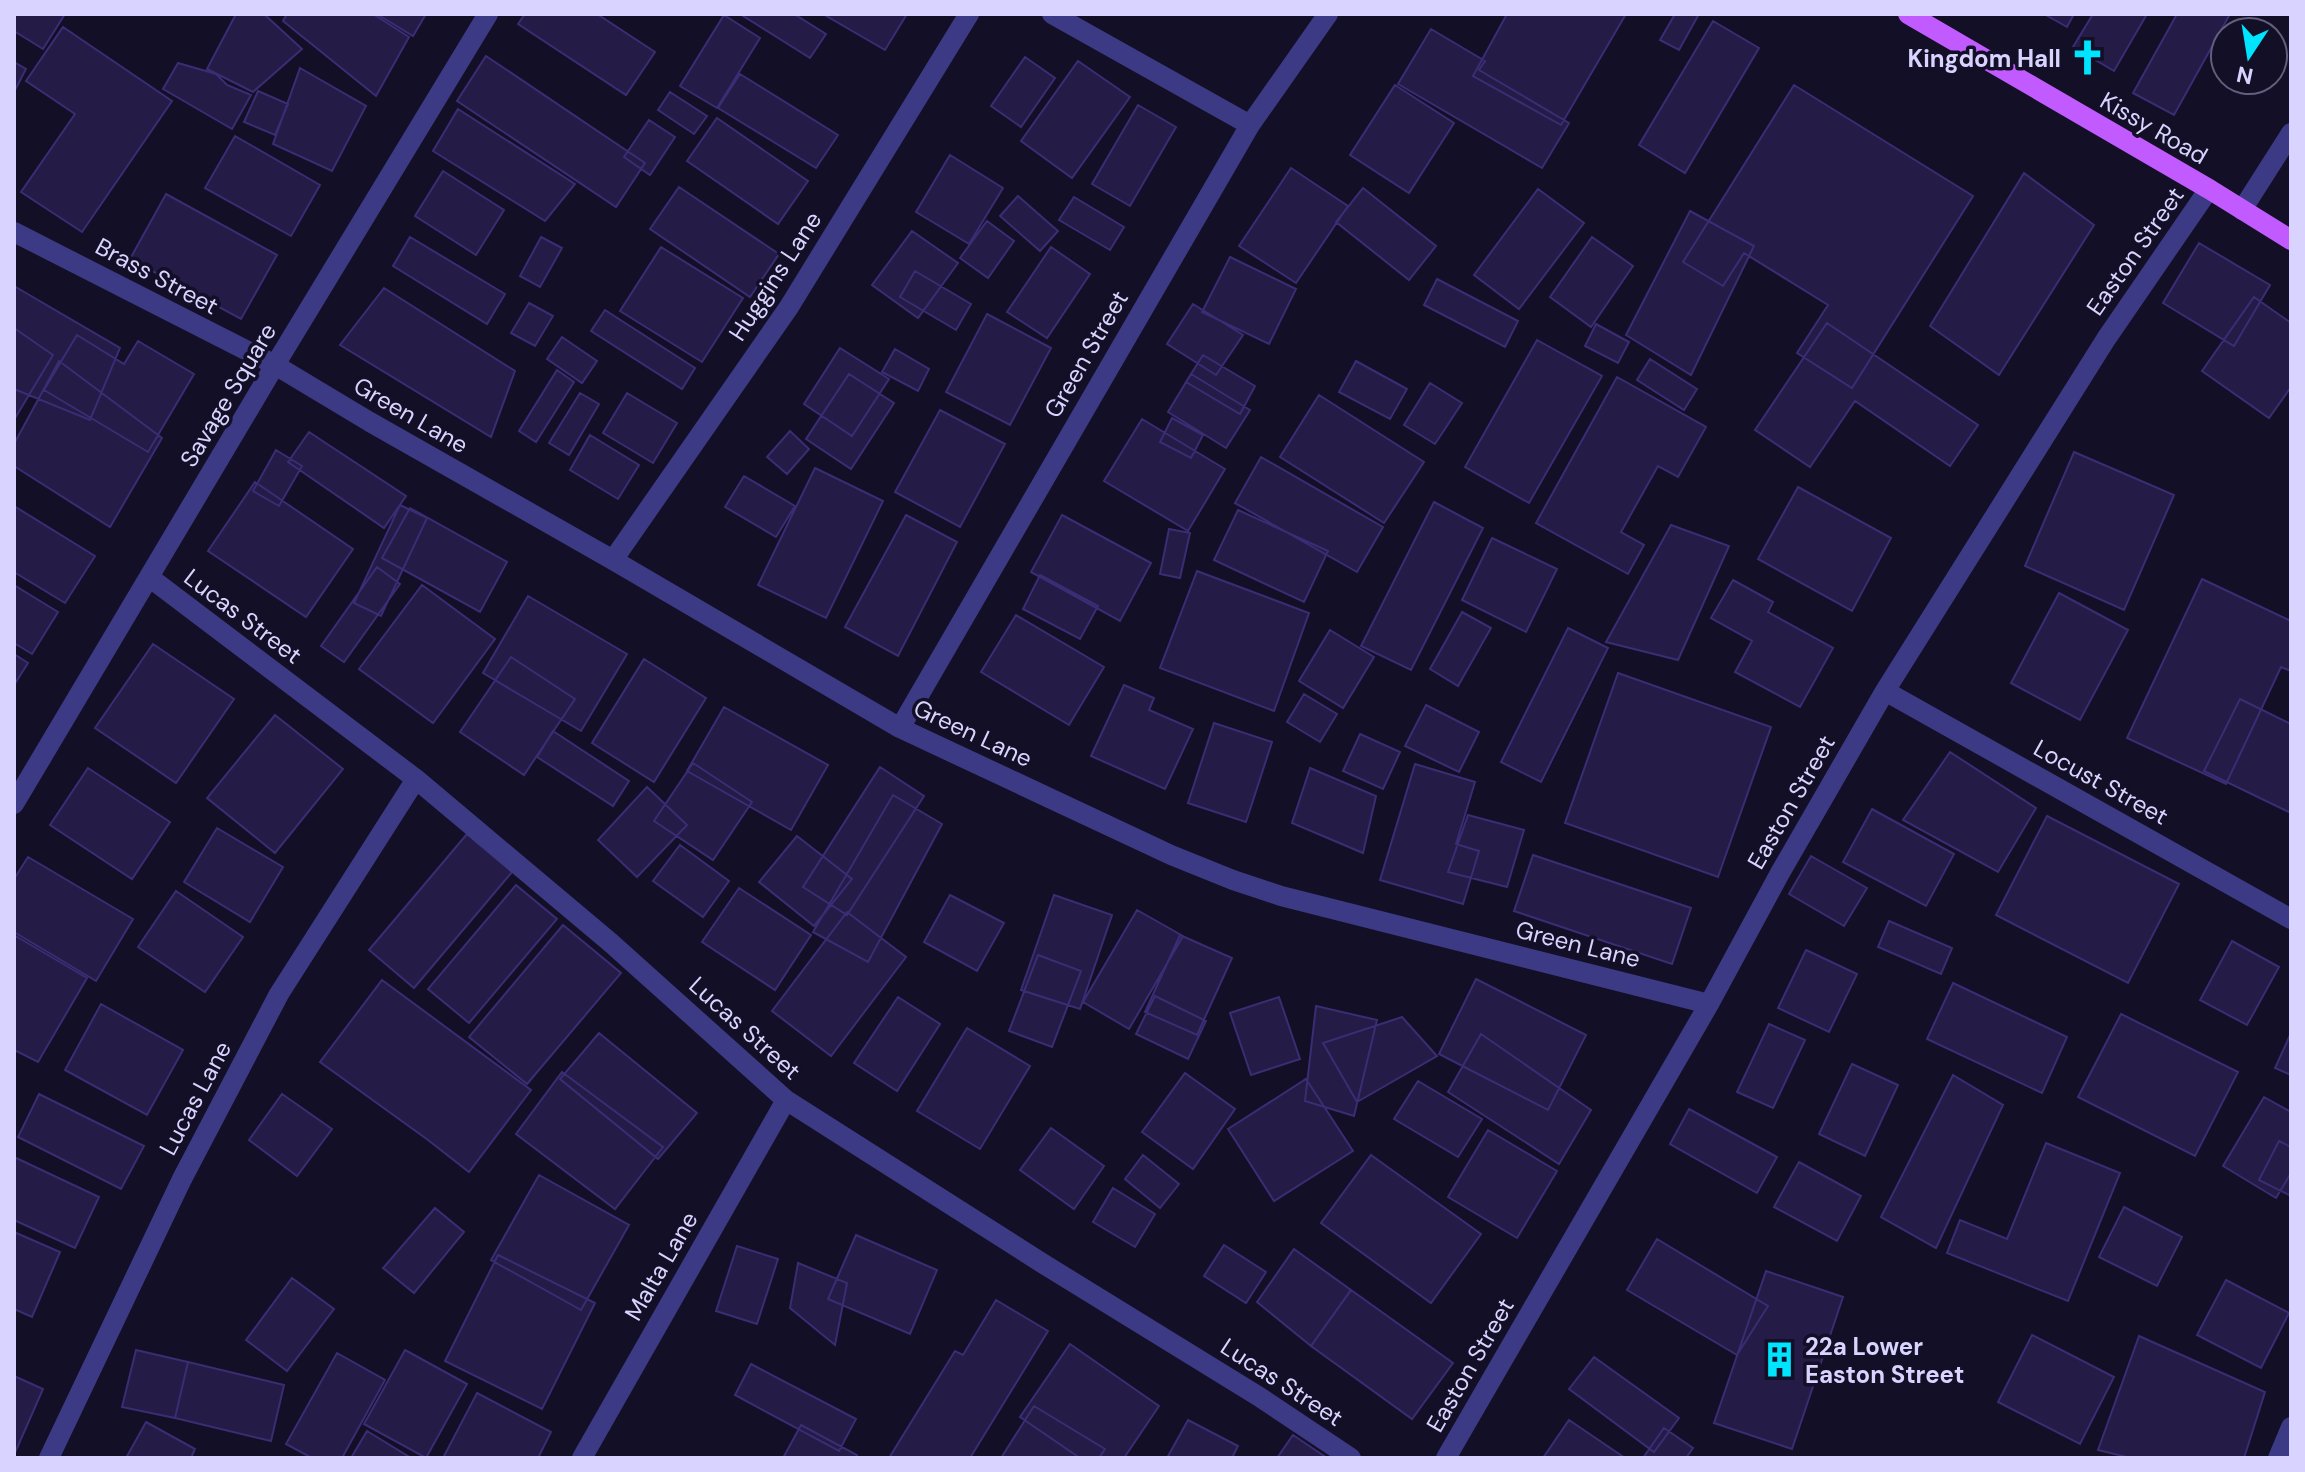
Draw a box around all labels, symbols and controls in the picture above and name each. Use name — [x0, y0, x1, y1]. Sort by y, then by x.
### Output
north arrow — [2209, 16, 2289, 96]
church icon: Kingdom Hall — [2068, 39, 2106, 77]
place label: Kingdom Hall — [1908, 43, 2061, 74]
text: N — [2234, 59, 2256, 91]
street label: Kissy Road — [2095, 85, 2213, 171]
street label: Easton Street — [2079, 181, 2191, 321]
street label: Huggins Lane — [722, 206, 828, 346]
street label: Brass Street — [90, 231, 224, 321]
street label: Green Street — [1037, 285, 1135, 423]
street label: Savage Square — [173, 317, 283, 473]
street label: Green Lane — [348, 370, 474, 460]
street label: Lucas Street — [178, 562, 308, 670]
street label: Green Lane — [909, 692, 1037, 774]
street label: Easton Street — [1740, 729, 1842, 875]
street label: Locust Street — [2028, 732, 2174, 832]
street label: Green Lane — [1513, 914, 1643, 974]
street label: Lucas Street — [683, 970, 807, 1086]
street label: Lucas Lane — [152, 1036, 238, 1160]
street label: Malta Lane — [617, 1206, 705, 1326]
street label: Easton Street — [1419, 1292, 1521, 1438]
street label: Lucas Street — [1215, 1331, 1349, 1433]
place label: 22a Lower Easton Street — [1805, 1331, 1964, 1390]
building icon: 22a Lower Easton Street — [1760, 1341, 1798, 1379]

